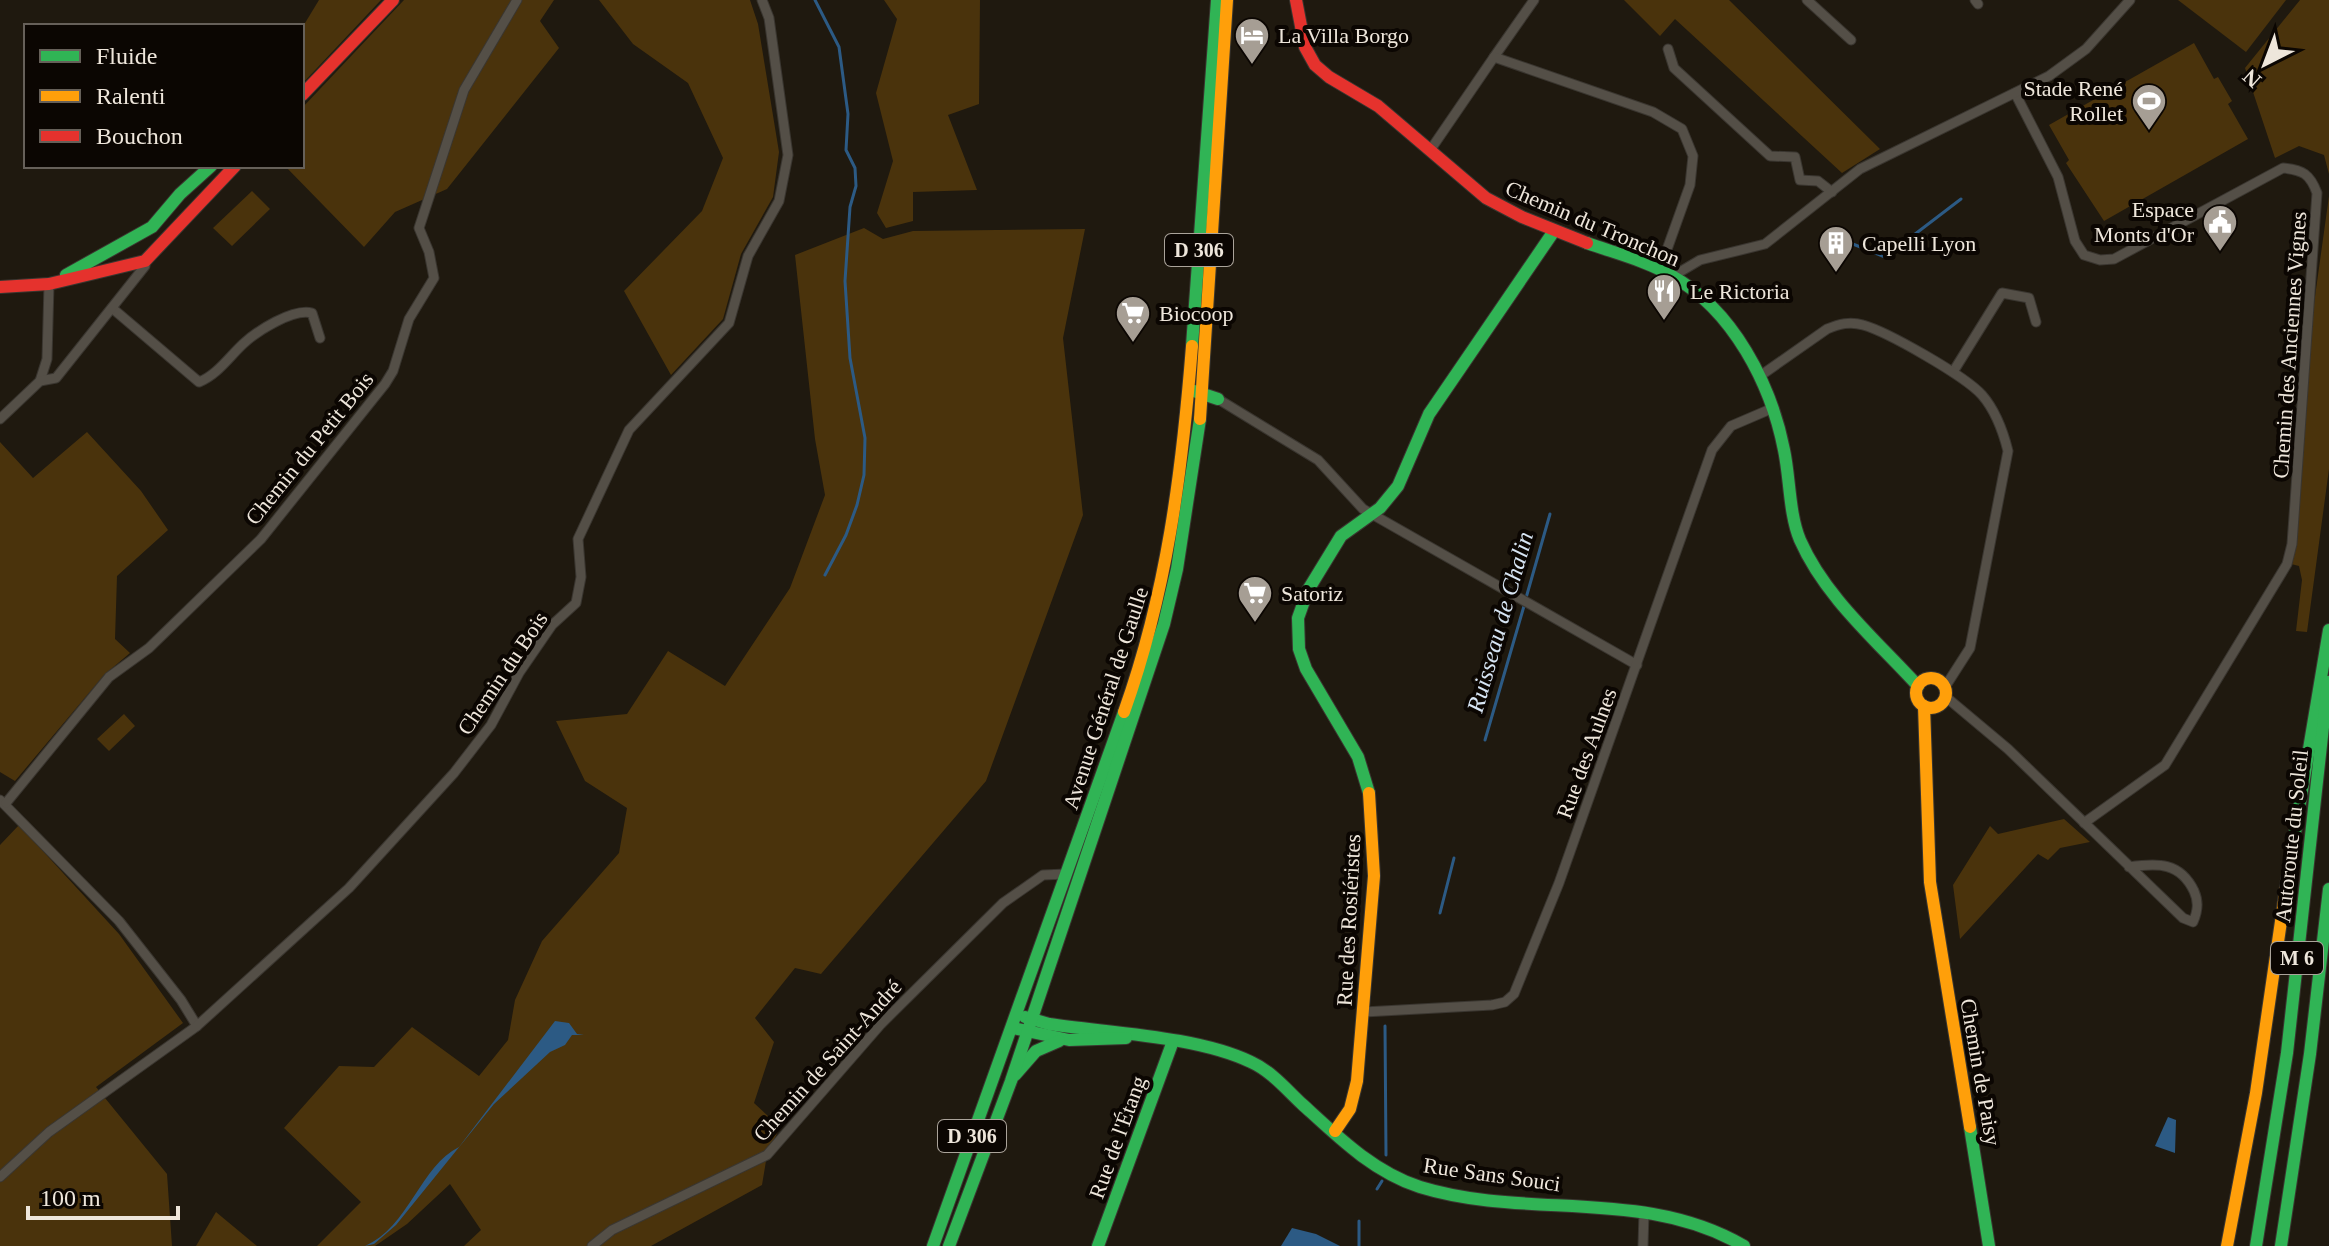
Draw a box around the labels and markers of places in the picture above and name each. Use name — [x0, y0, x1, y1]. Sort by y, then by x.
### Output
hotel icon: La Villa Borgo — [1233, 16, 1271, 66]
place label: La Villa Borgo — [1278, 23, 1409, 48]
place label: Stade René Rollet — [2023, 76, 2123, 126]
sports icon: Stade René Rollet — [2130, 82, 2168, 132]
place label: Espace Monts d'Or — [2094, 197, 2195, 247]
public building icon: Espace Monts d'Or — [2201, 203, 2239, 253]
building icon: Capelli Lyon — [1817, 224, 1855, 274]
place label: Capelli Lyon — [1862, 231, 1976, 256]
restaurant icon: Le Rictoria — [1645, 272, 1683, 322]
place label: Le Rictoria — [1690, 279, 1790, 304]
supermarket icon: Biocoop — [1114, 294, 1152, 344]
place label: Biocoop — [1159, 301, 1234, 326]
supermarket icon: Satoriz — [1236, 574, 1274, 624]
place label: Satoriz — [1281, 581, 1344, 606]

